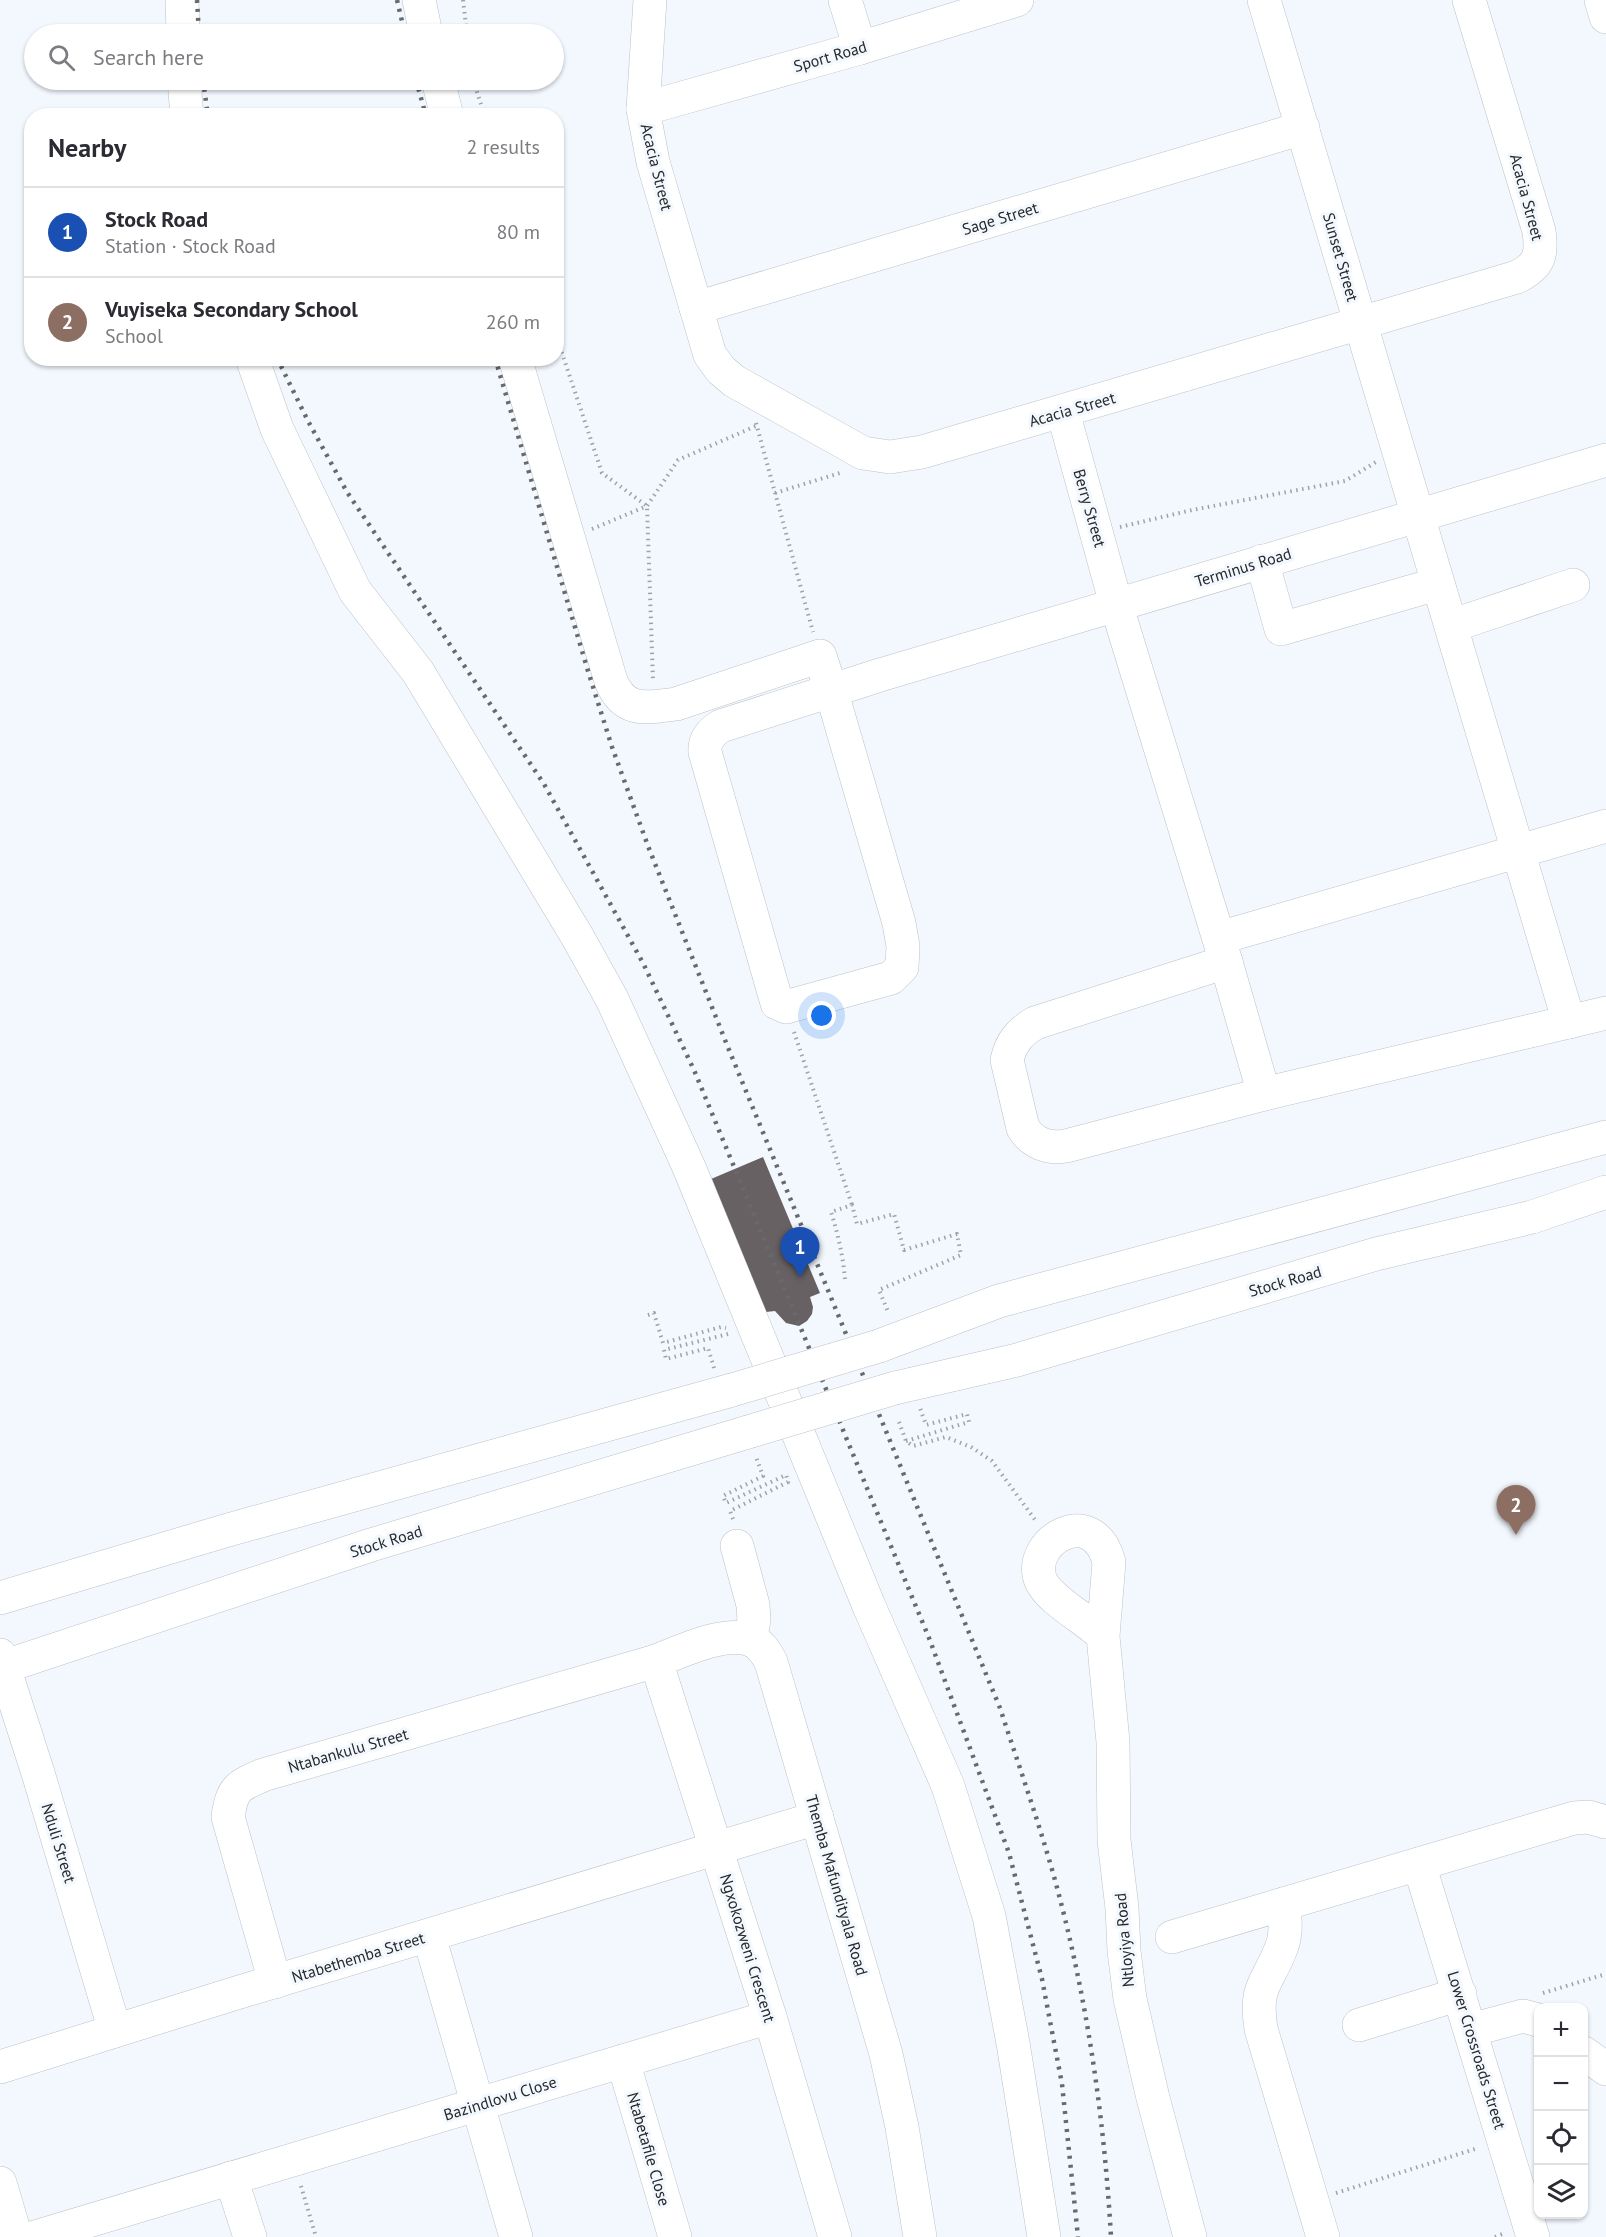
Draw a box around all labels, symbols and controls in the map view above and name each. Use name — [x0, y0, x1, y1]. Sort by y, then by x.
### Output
search box — [24, 24, 564, 90]
street label: Sport Road — [791, 36, 869, 76]
icon: search — [45, 41, 78, 74]
text: Search here — [93, 43, 204, 71]
street label: Acacia Street — [637, 121, 678, 213]
text: Nearby — [48, 131, 126, 164]
text: 2 results — [467, 134, 540, 160]
street label: Acacia Street — [1506, 151, 1548, 243]
street label: Sage Street — [960, 197, 1041, 239]
text: Stock Road — [105, 205, 208, 233]
street label: Sunset Street — [1319, 210, 1363, 304]
text: 1 — [62, 219, 73, 245]
text: 80 m — [497, 219, 540, 245]
text: Station · Stock Road — [105, 233, 276, 259]
text: Vuyiseka Secondary School — [105, 295, 358, 323]
text: 2 — [62, 309, 73, 335]
text: 260 m — [486, 309, 540, 335]
text: School — [105, 323, 163, 349]
street label: Acacia Street — [1027, 387, 1118, 431]
street label: Berry Street — [1069, 467, 1111, 550]
street label: Terminus Road — [1192, 543, 1294, 591]
your location — [807, 1001, 836, 1030]
pin: 1 — [780, 1228, 820, 1277]
street label: Stock Road — [1246, 1261, 1324, 1301]
pin: 2 — [1496, 1486, 1536, 1535]
street label: Stock Road — [347, 1520, 425, 1562]
street label: Ntabankulu Street — [286, 1723, 411, 1777]
street label: Themba Mafundityala Road — [802, 1792, 872, 1978]
street label: Nduli Street — [37, 1801, 81, 1886]
street label: Ngxokozweni Crescent — [716, 1871, 780, 2025]
street label: Ntloyiya Road — [1110, 1892, 1138, 1988]
street label: Ntabethemba Street — [289, 1927, 427, 1987]
street label: Lower Crossroads Street — [1443, 1969, 1511, 2132]
map controls — [1534, 2003, 1588, 2219]
button: + — [1534, 2003, 1588, 2057]
button: − — [1534, 2057, 1588, 2111]
street label: Bazindlovu Close — [441, 2071, 559, 2125]
street label: Ntabetafile Close — [623, 2090, 675, 2208]
button: locate — [1534, 2111, 1588, 2165]
button: layers — [1534, 2165, 1588, 2219]

